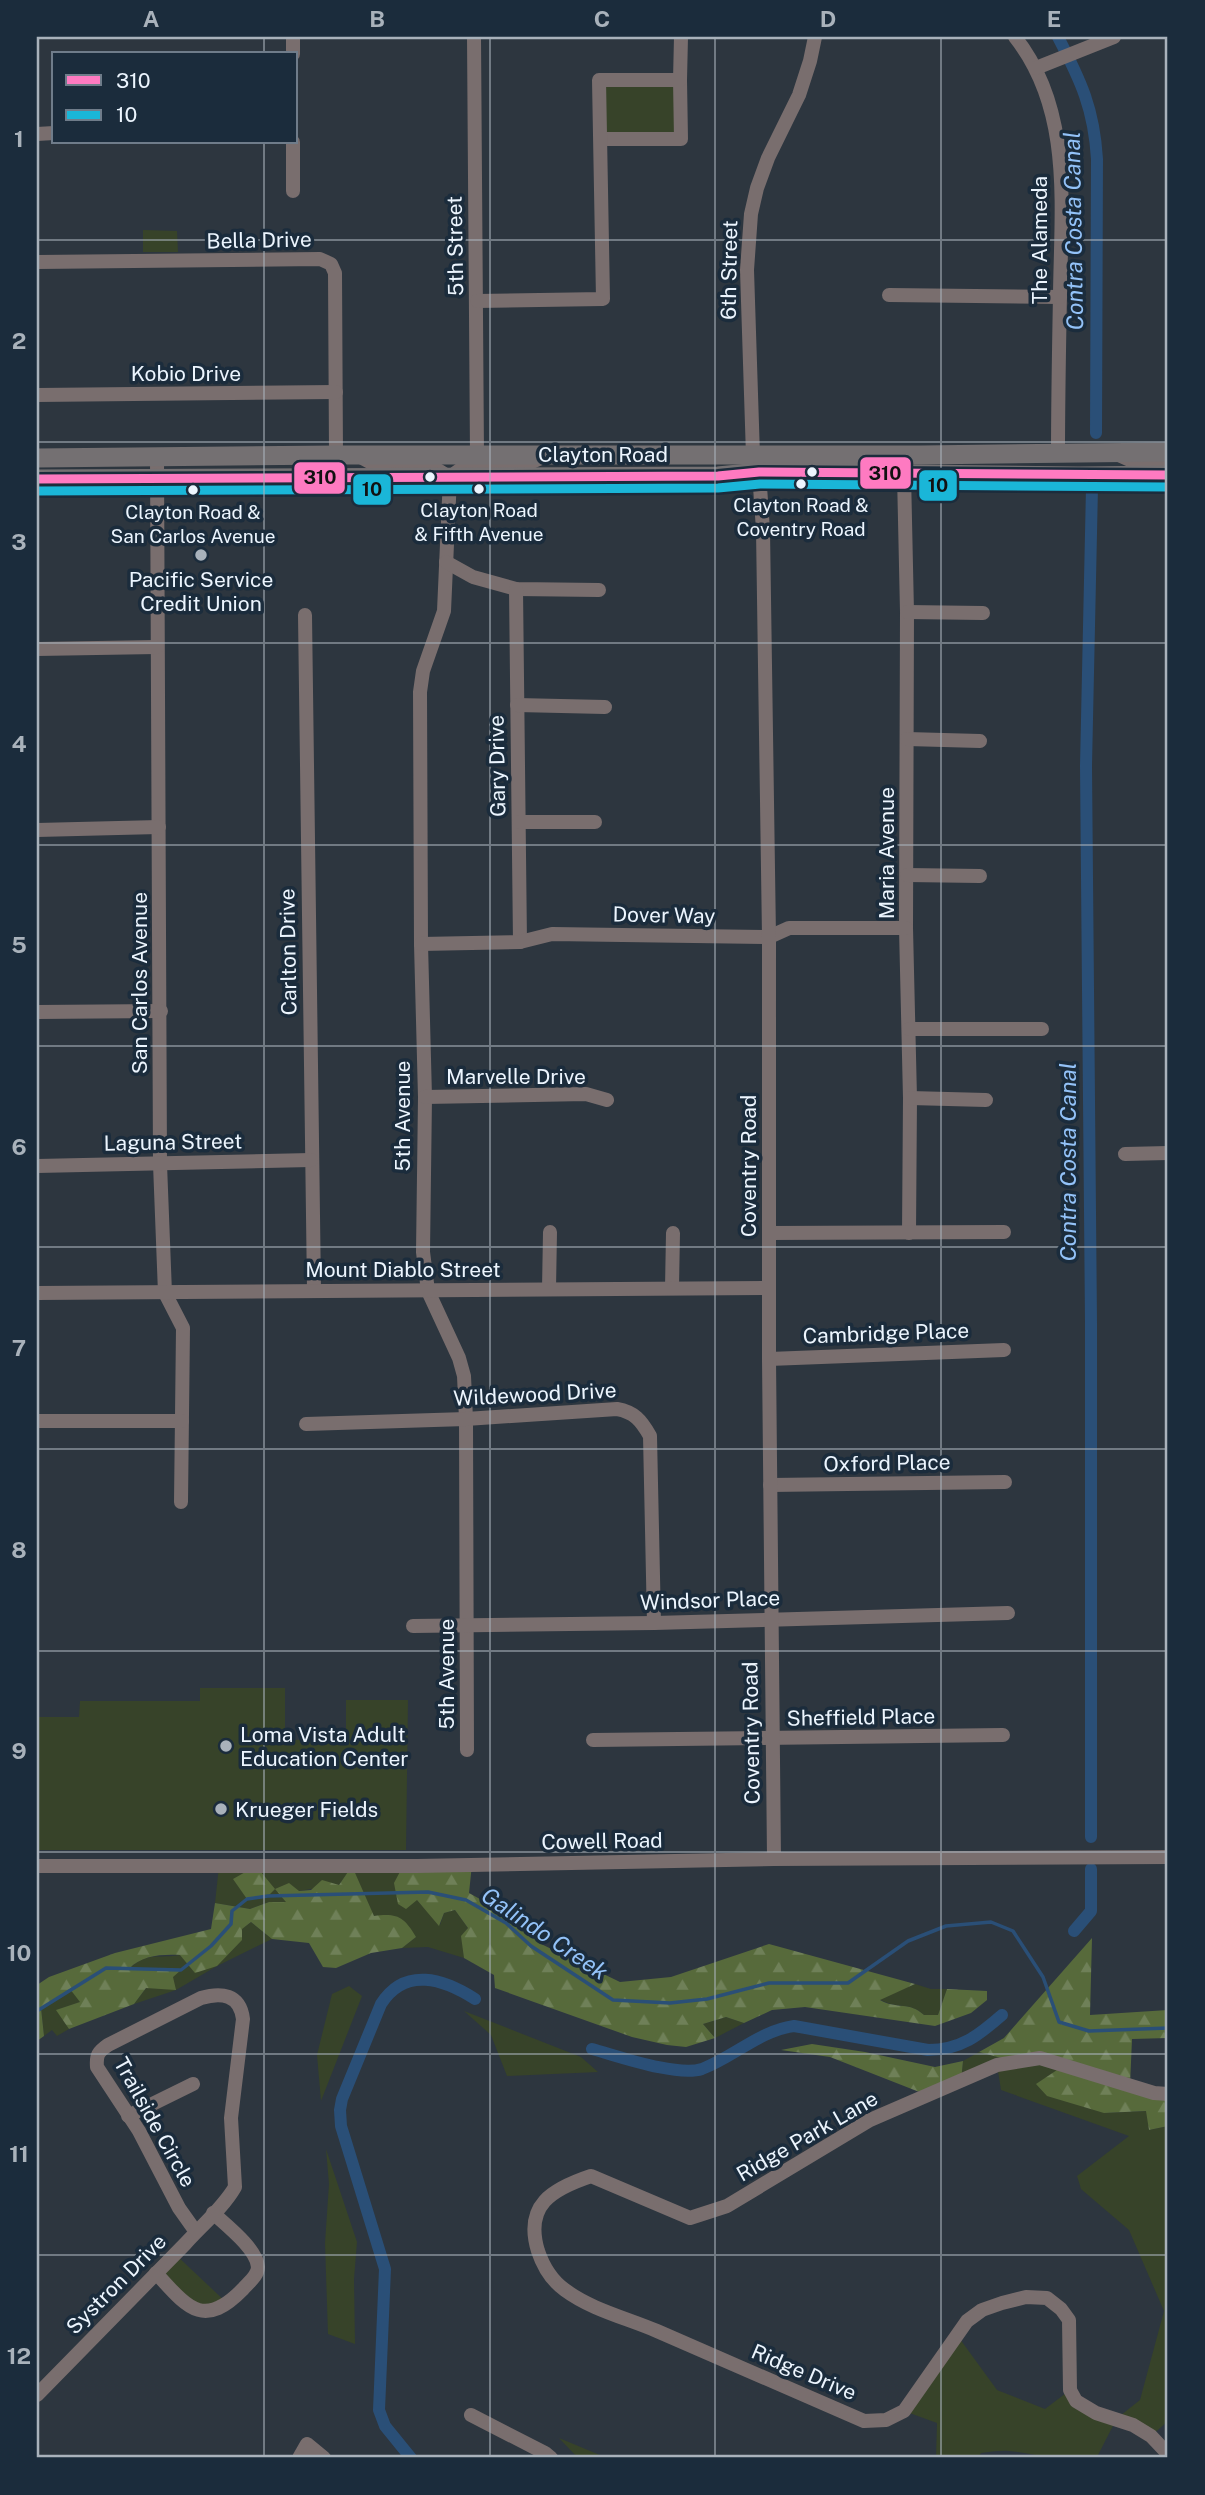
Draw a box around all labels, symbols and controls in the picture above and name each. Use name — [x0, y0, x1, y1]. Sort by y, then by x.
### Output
text: A — [143, 5, 160, 32]
text: B — [369, 5, 385, 32]
text: C — [594, 5, 610, 32]
text: D — [820, 5, 836, 32]
text: E — [1047, 5, 1061, 32]
legend — [52, 52, 298, 144]
text: 310 — [116, 68, 151, 93]
text: 10 — [116, 102, 137, 127]
text: 1 — [14, 125, 24, 152]
water label: Contra Costa Canal — [1058, 131, 1088, 331]
street label: The Alameda — [1027, 176, 1052, 304]
street label: 5th Street — [442, 196, 468, 296]
street label: 6th Street — [716, 220, 742, 320]
street label: Bella Drive — [206, 227, 312, 253]
text: 2 — [12, 327, 26, 354]
street label: Kobio Drive — [131, 361, 241, 386]
street label: Clayton Road — [538, 442, 668, 467]
line badge: 310 — [859, 456, 912, 490]
line badge: 310 — [293, 461, 346, 495]
text: 310 — [868, 462, 902, 484]
unlabelled marker — [805, 465, 819, 479]
text: 310 — [303, 466, 337, 488]
line badge: 10 — [918, 469, 958, 502]
unlabelled marker — [423, 470, 437, 484]
line badge: 10 — [352, 473, 392, 506]
text: 10 — [928, 474, 948, 496]
marker: Clayton Road & Coventry Road — [794, 477, 808, 491]
text: 10 — [362, 478, 382, 500]
marker: Clayton Road & Fifth Avenue — [472, 482, 486, 496]
marker: Clayton Road & San Carlos Avenue — [186, 483, 200, 497]
place label: Clayton Road & Coventry Road — [733, 494, 869, 540]
place label: Clayton Road & Fifth Avenue — [414, 499, 544, 545]
place label: Clayton Road & San Carlos Avenue — [110, 501, 276, 547]
text: 3 — [11, 528, 27, 555]
marker: Pacific Service Credit Union — [193, 547, 209, 563]
place label: Pacific Service Credit Union — [129, 567, 273, 616]
street label: Gary Drive — [484, 715, 510, 817]
text: 4 — [11, 730, 27, 757]
street label: Maria Avenue — [874, 787, 899, 919]
street label: Carlton Drive — [274, 888, 302, 1016]
street label: San Carlos Avenue — [127, 892, 152, 1074]
street label: Dover Way — [612, 902, 716, 928]
text: 5 — [11, 931, 27, 958]
street label: 5th Avenue — [390, 1061, 415, 1171]
water label: Contra Costa Canal — [1054, 1062, 1081, 1262]
street label: Marvelle Drive — [446, 1064, 586, 1089]
street label: Coventry Road — [736, 1095, 761, 1237]
street label: Laguna Street — [103, 1128, 243, 1156]
text: 6 — [11, 1133, 27, 1160]
street label: Mount Diablo Street — [305, 1257, 501, 1282]
street label: Cambridge Place — [802, 1318, 970, 1348]
text: 7 — [12, 1334, 26, 1361]
street label: Wildewood Drive — [453, 1377, 617, 1411]
street label: Oxford Place — [823, 1449, 951, 1477]
text: 8 — [11, 1536, 27, 1563]
street label: Windsor Place — [639, 1585, 781, 1615]
street label: 5th Avenue — [434, 1619, 459, 1729]
street label: Coventry Road — [737, 1661, 765, 1805]
street label: Sheffield Place — [786, 1703, 936, 1731]
place label: Loma Vista Adult Education Center — [240, 1722, 409, 1771]
text: 9 — [11, 1737, 27, 1764]
marker: Loma Vista Adult Education Center — [218, 1738, 234, 1754]
place label: Krueger Fields — [235, 1797, 378, 1822]
marker: Krueger Fields — [213, 1801, 229, 1817]
street label: Cowell Road — [541, 1827, 663, 1855]
water label: Galindo Creek — [477, 1881, 614, 1985]
text: 10 — [7, 1939, 31, 1966]
street label: Trailside Circle — [109, 2053, 201, 2191]
street label: Ridge Park Lane — [732, 2086, 882, 2186]
text: 11 — [9, 2140, 29, 2167]
street label: Systron Drive — [61, 2229, 171, 2339]
street label: Ridge Drive — [748, 2339, 860, 2405]
text: 12 — [7, 2342, 31, 2369]

